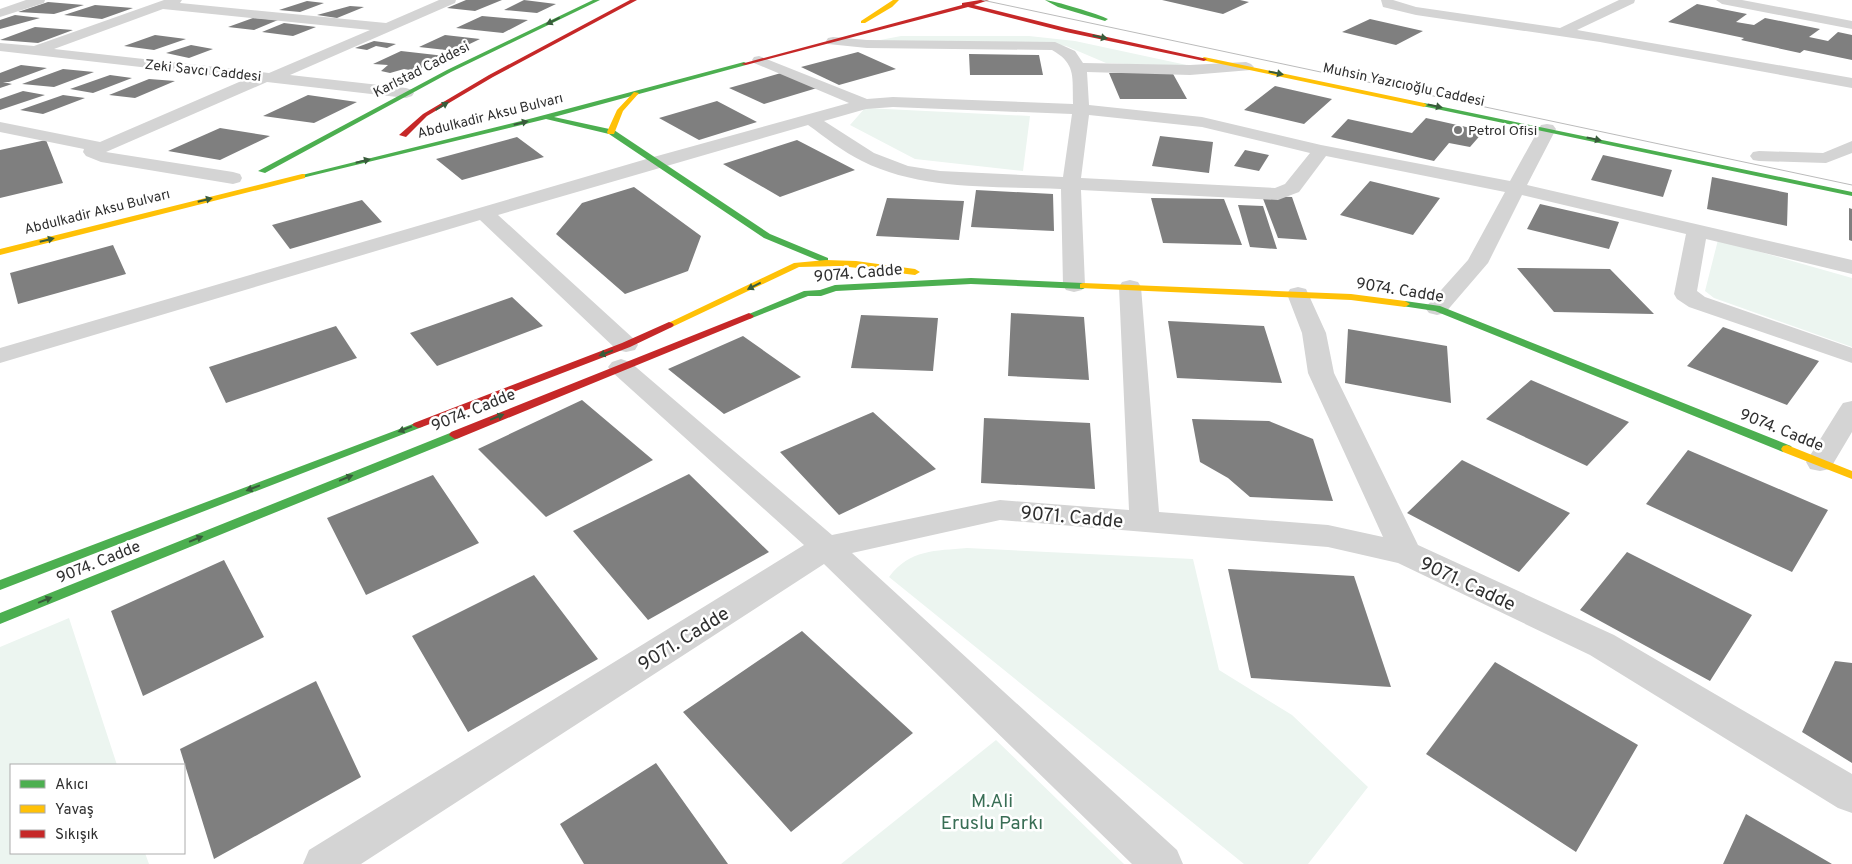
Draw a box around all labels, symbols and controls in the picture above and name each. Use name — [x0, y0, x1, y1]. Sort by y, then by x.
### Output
one-way arrow — [546, 17, 560, 25]
one-way arrow — [1092, 33, 1108, 41]
street label: Karlstad Caddesi — [371, 39, 473, 102]
street label: Zeki Savcı Caddesi — [144, 57, 262, 86]
street label: Muhsin Yazıcıoğlu Caddesi — [1321, 60, 1486, 111]
one-way arrow — [1269, 69, 1284, 77]
street label: Abdulkadir Aksu Bulvarı — [416, 90, 565, 143]
one-way arrow — [435, 101, 448, 110]
one-way arrow — [1428, 103, 1444, 111]
one-way arrow — [513, 119, 528, 127]
place label: Petrol Ofisi — [1468, 123, 1537, 140]
marker: Petrol Ofisi — [1452, 124, 1464, 136]
one-way arrow — [1587, 136, 1603, 144]
one-way arrow — [355, 157, 370, 165]
street label: Abdulkadir Aksu Bulvarı — [23, 186, 172, 239]
one-way arrow — [197, 195, 212, 203]
one-way arrow — [40, 235, 55, 243]
street label: 9074. Cadde — [813, 260, 903, 288]
street label: 9074. Cadde — [1354, 274, 1445, 308]
one-way arrow — [747, 282, 761, 290]
one-way arrow — [599, 349, 613, 357]
street label: 9074. Cadde — [429, 385, 519, 437]
street label: 9074. Cadde — [1736, 405, 1826, 457]
one-way arrow — [490, 413, 505, 421]
one-way arrow — [398, 426, 412, 434]
one-way arrow — [339, 474, 354, 482]
one-way arrow — [246, 484, 260, 492]
street label: 9071. Cadde — [1020, 502, 1124, 534]
one-way arrow — [189, 535, 203, 543]
street label: 9074. Cadde — [54, 537, 144, 589]
street label: 9071. Cadde — [1415, 552, 1519, 617]
one-way arrow — [38, 596, 52, 604]
street label: 9071. Cadde — [634, 602, 734, 677]
legend — [10, 764, 185, 854]
text: Akıcı — [55, 776, 88, 795]
park label: M.Ali Eruslu Parkı — [941, 790, 1043, 836]
text: Yavaş — [55, 801, 94, 820]
text: Sıkışık — [55, 826, 99, 845]

